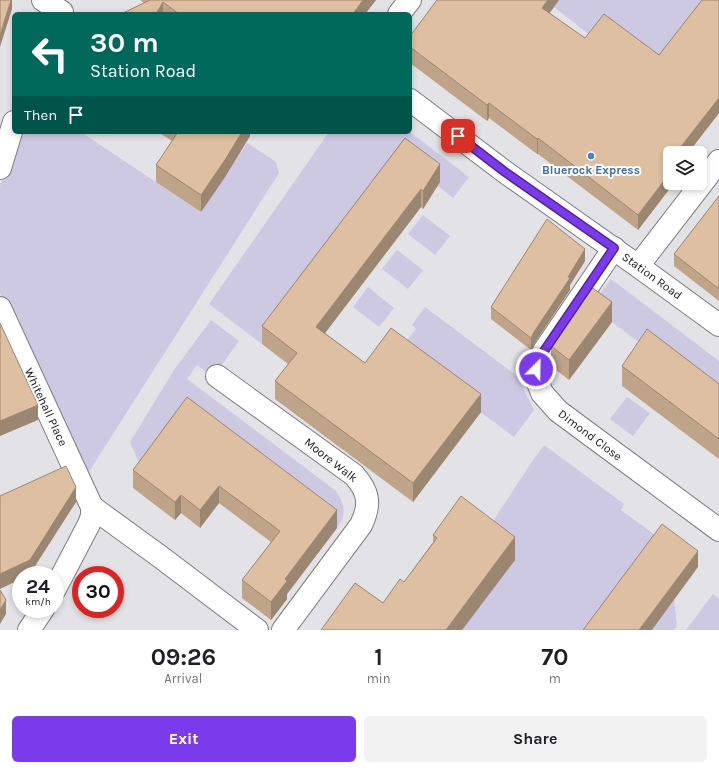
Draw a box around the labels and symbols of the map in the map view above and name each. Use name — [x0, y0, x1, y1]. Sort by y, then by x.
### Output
pin — [441, 119, 475, 153]
marker: Bluerock Express — [586, 151, 596, 161]
place label: Bluerock Express — [542, 163, 640, 177]
street label: Station Road — [619, 250, 685, 302]
position arrow — [515, 348, 557, 390]
street label: Whitehall Place — [22, 366, 70, 448]
street label: Dimond Close — [555, 406, 625, 464]
street label: Moore Walk — [302, 435, 361, 485]
speed limit sign: 30 — [72, 566, 124, 618]

